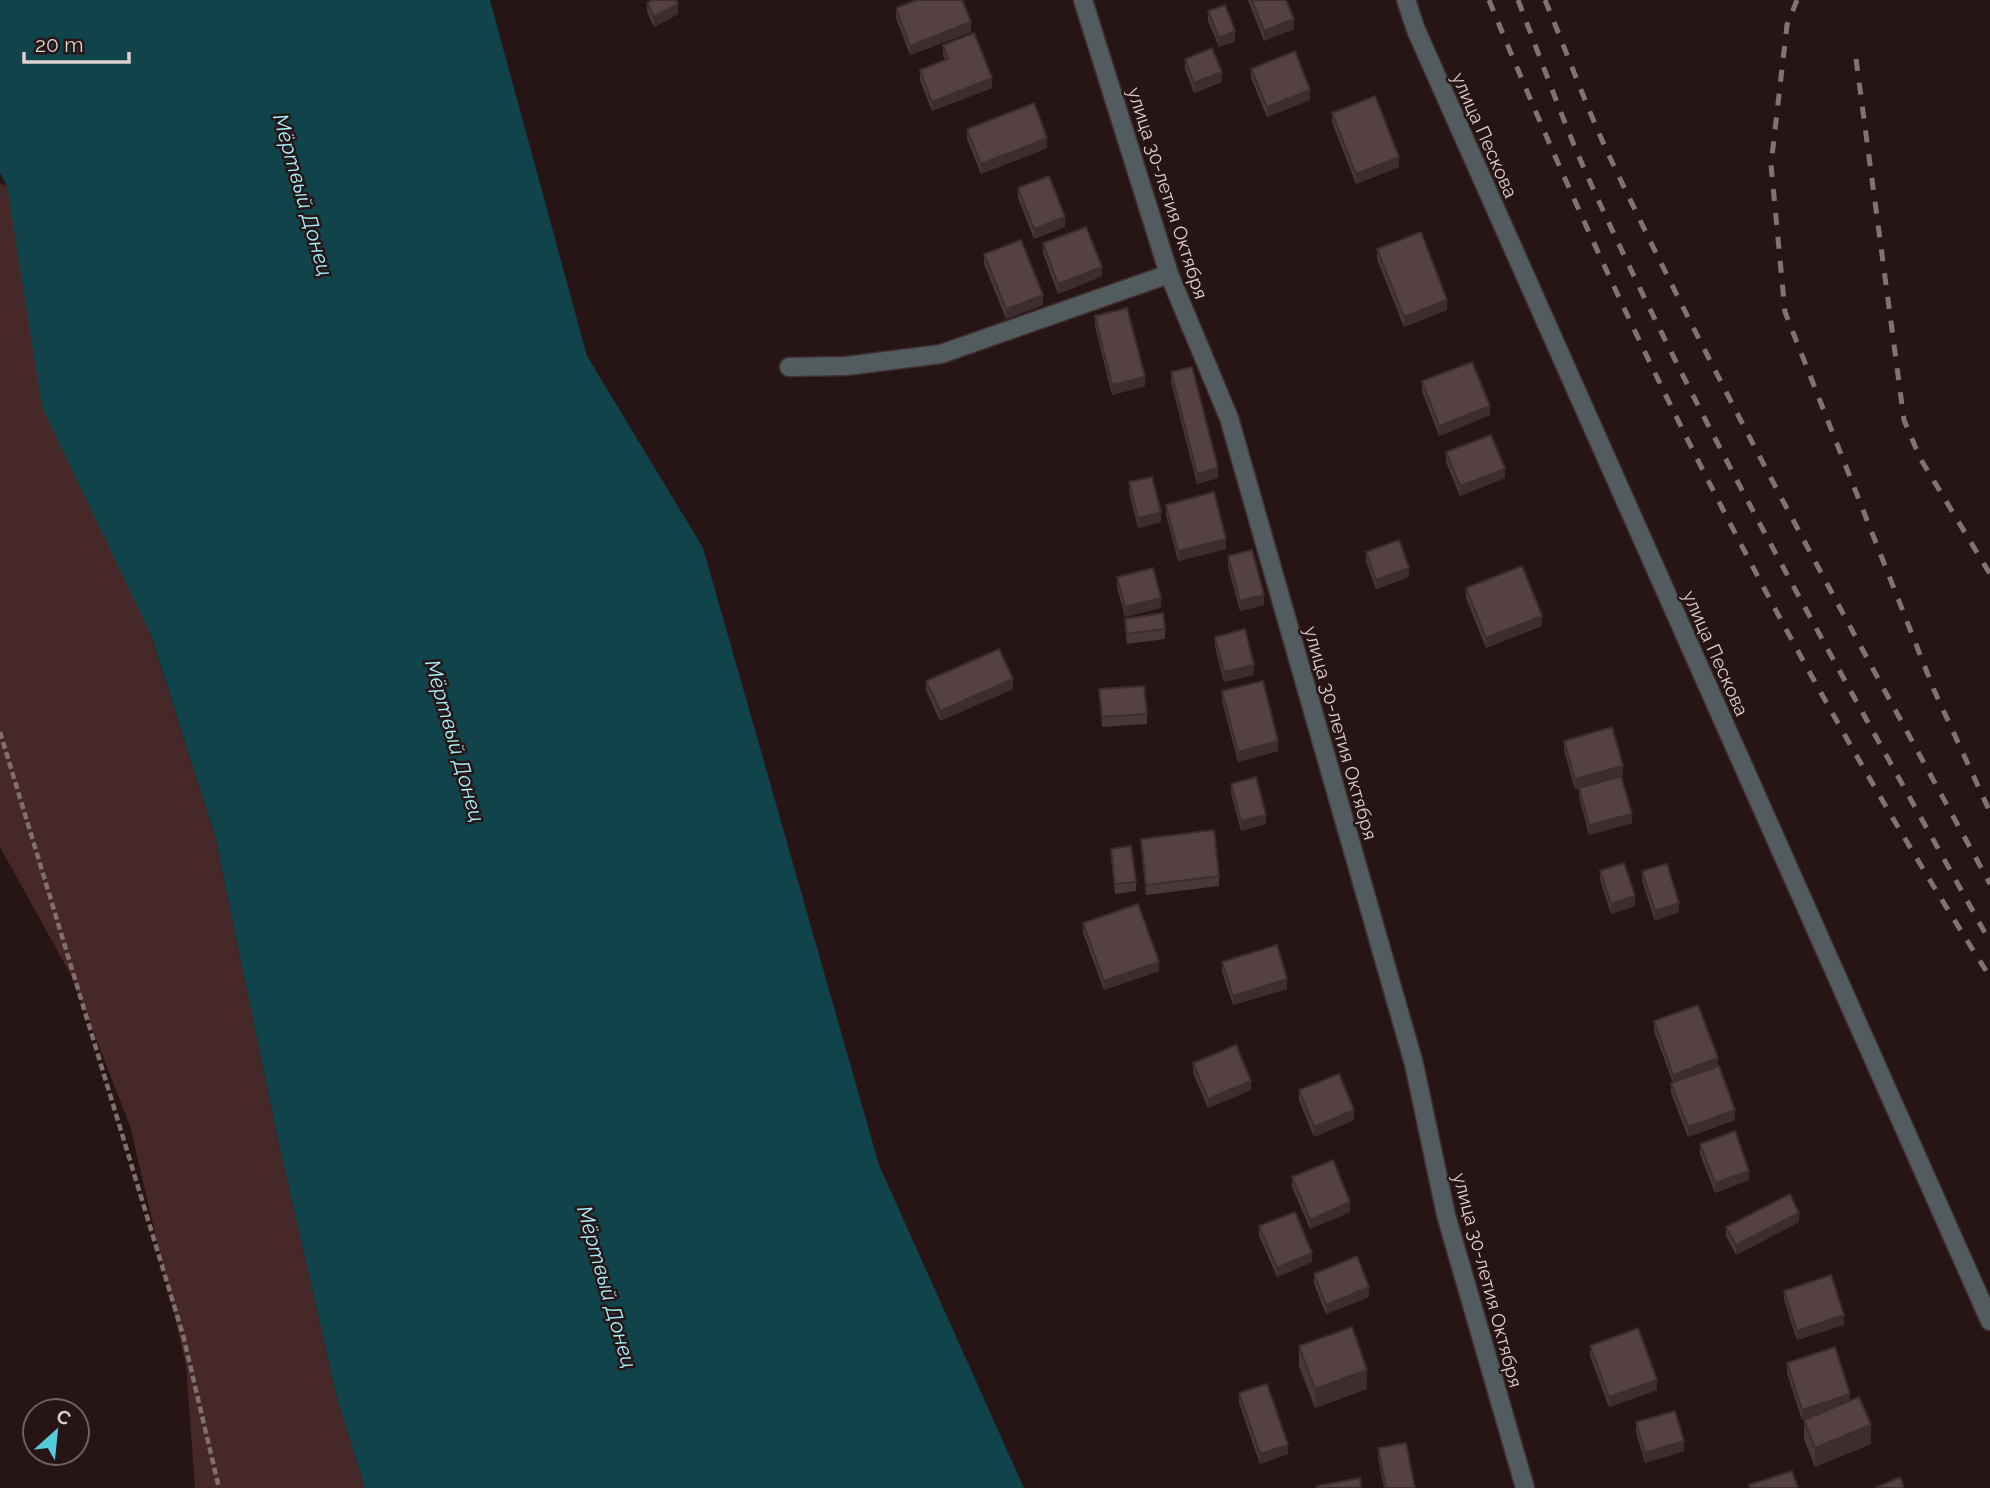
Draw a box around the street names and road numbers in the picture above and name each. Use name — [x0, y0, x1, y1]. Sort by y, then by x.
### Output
street label: улица Пескова — [1448, 69, 1522, 201]
street label: улица 30-летия Октября — [1123, 84, 1213, 302]
street label: улица Пескова — [1679, 587, 1753, 719]
street label: улица 30-летия Октября — [1300, 624, 1382, 842]
street label: улица 30-летия Октября — [1449, 1170, 1527, 1390]

